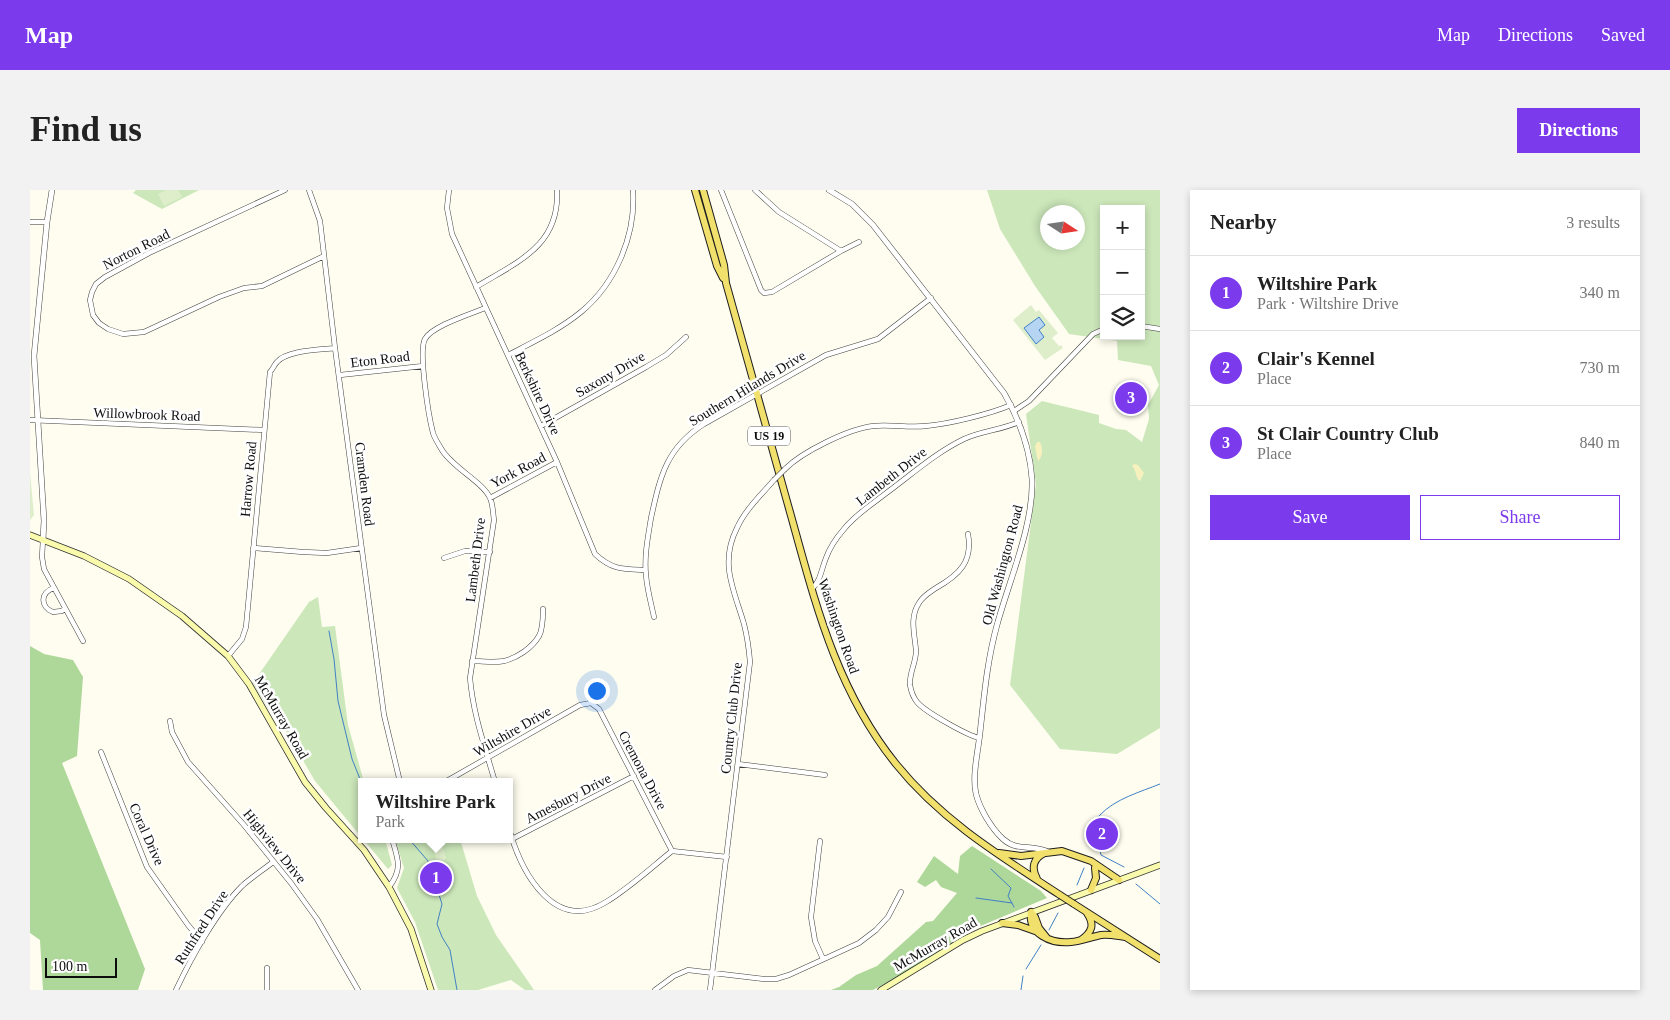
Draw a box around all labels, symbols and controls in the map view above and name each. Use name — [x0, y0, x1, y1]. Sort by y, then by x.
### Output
text: Map — [25, 22, 73, 48]
text: Map — [1437, 25, 1470, 45]
text: Directions — [1498, 25, 1573, 45]
text: Saved — [1601, 25, 1645, 45]
button: Directions — [1517, 108, 1640, 153]
text: Find us — [30, 110, 142, 149]
north arrow — [1040, 205, 1085, 250]
map controls — [1100, 205, 1145, 340]
button: + — [1100, 205, 1145, 250]
text: Nearby — [1210, 210, 1277, 234]
text: 3 results — [1566, 214, 1620, 231]
street label: Norton Road — [100, 226, 172, 273]
button: − — [1100, 250, 1145, 295]
text: Wiltshire Park — [1257, 273, 1377, 294]
text: 1 — [1222, 284, 1230, 301]
text: 340 m — [1580, 284, 1620, 301]
button: layers — [1100, 295, 1145, 340]
text: Park · Wiltshire Drive — [1257, 295, 1399, 312]
street label: Eton Road — [350, 348, 411, 371]
street label: Southern Hilands Drive — [686, 348, 808, 429]
text: Clair's Kennel — [1257, 348, 1375, 369]
street label: Berkshire Drive — [512, 349, 563, 437]
street label: Saxony Drive — [573, 349, 648, 400]
text: 2 — [1222, 359, 1230, 376]
text: 730 m — [1580, 359, 1620, 376]
text: Place — [1257, 370, 1292, 387]
pin: 3 — [1115, 379, 1147, 417]
street label: Willowbrook Road — [93, 405, 201, 424]
text: St Clair Country Club — [1257, 423, 1439, 444]
road number: US 19 — [748, 427, 790, 446]
text: 3 — [1222, 434, 1230, 451]
text: 840 m — [1580, 434, 1620, 451]
street label: Harrow Road — [238, 441, 259, 517]
street label: Cramden Road — [352, 441, 377, 527]
street label: Lambeth Drive — [853, 444, 929, 509]
text: Place — [1257, 445, 1292, 462]
street label: York Road — [488, 450, 548, 491]
button: Save — [1210, 495, 1410, 540]
button: Share — [1420, 495, 1620, 540]
street label: Old Washington Road — [979, 503, 1026, 627]
street label: Lambeth Drive — [463, 517, 488, 603]
street label: Washington Road — [815, 577, 862, 676]
street label: Country Club Drive — [718, 662, 745, 775]
street label: McMurray Road — [252, 673, 311, 762]
your location — [584, 678, 610, 704]
street label: Wiltshire Drive — [471, 703, 554, 760]
street label: Cremona Drive — [616, 728, 670, 812]
street label: Amesbury Drive — [523, 770, 613, 826]
popup — [358, 778, 513, 843]
text: Wiltshire Park — [375, 791, 496, 812]
street label: Coral Drive — [126, 801, 167, 868]
street label: Highview Drive — [240, 806, 309, 886]
text: Park — [375, 813, 405, 830]
pin: 2 — [1086, 815, 1118, 853]
pin: 1 — [420, 859, 452, 897]
street label: Ruthfred Drive — [172, 887, 231, 967]
street label: McMurray Road — [891, 915, 980, 974]
scale bar — [45, 955, 118, 978]
text: 100 m — [52, 959, 87, 974]

